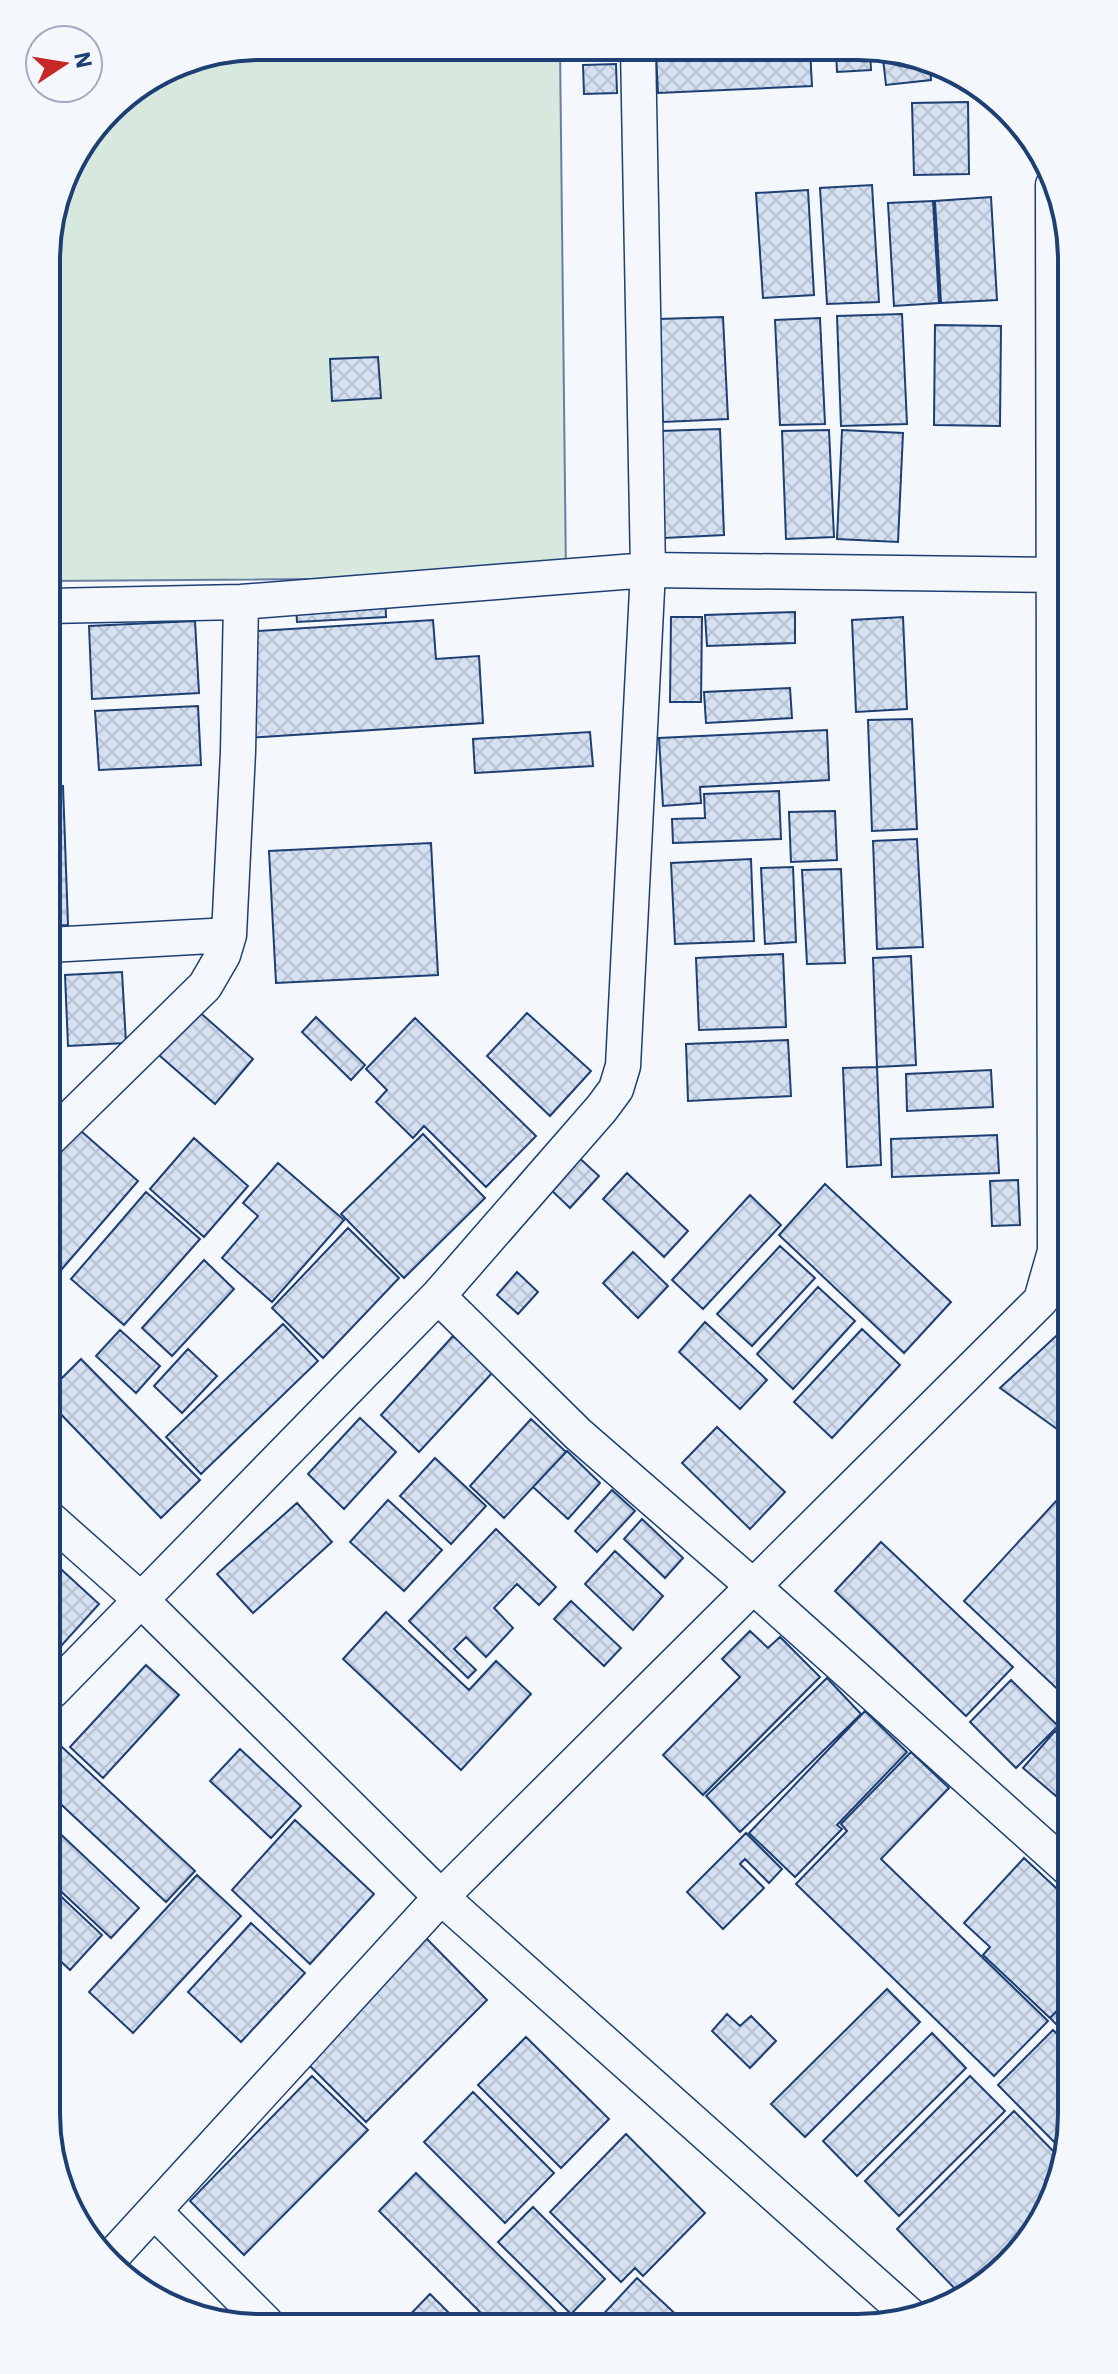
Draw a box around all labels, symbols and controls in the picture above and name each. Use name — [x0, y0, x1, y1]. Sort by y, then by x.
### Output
north arrow — [24, 24, 104, 104]
text: N — [68, 49, 100, 71]

